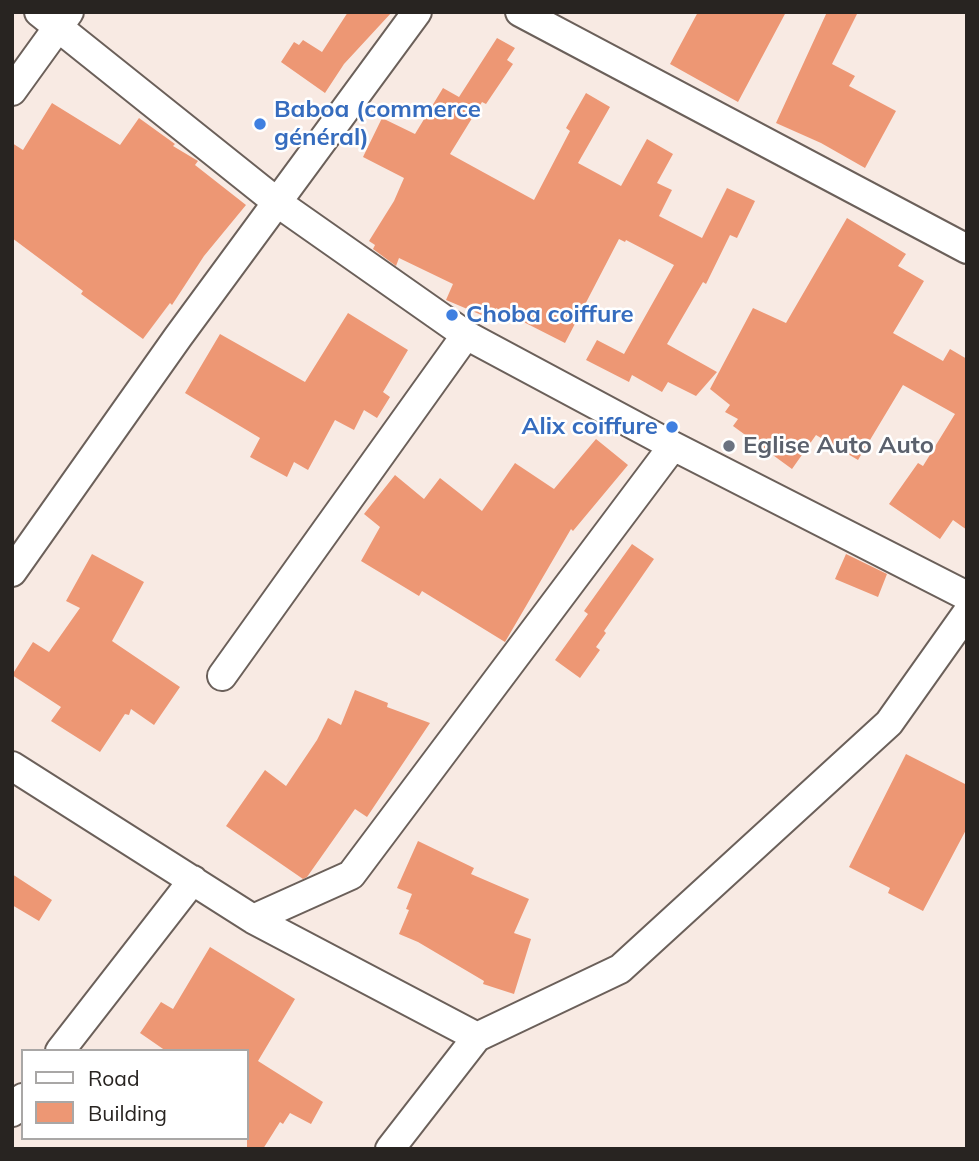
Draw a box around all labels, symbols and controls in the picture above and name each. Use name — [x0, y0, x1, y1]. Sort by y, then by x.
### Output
place label: Baboa (commerce général) — [274, 96, 481, 152]
marker: Baboa (commerce général) — [252, 116, 268, 132]
place label: Choba coiffure — [466, 301, 634, 329]
marker: Choba coiffure — [444, 307, 460, 323]
place label: Alix coiffure — [522, 413, 658, 441]
marker: Alix coiffure — [664, 419, 680, 435]
place label: Eglise Auto Auto — [743, 432, 934, 460]
marker: Eglise Auto Auto — [721, 438, 737, 454]
legend — [21, 1049, 248, 1140]
text: Road — [88, 1065, 139, 1091]
text: Building — [88, 1100, 167, 1126]

